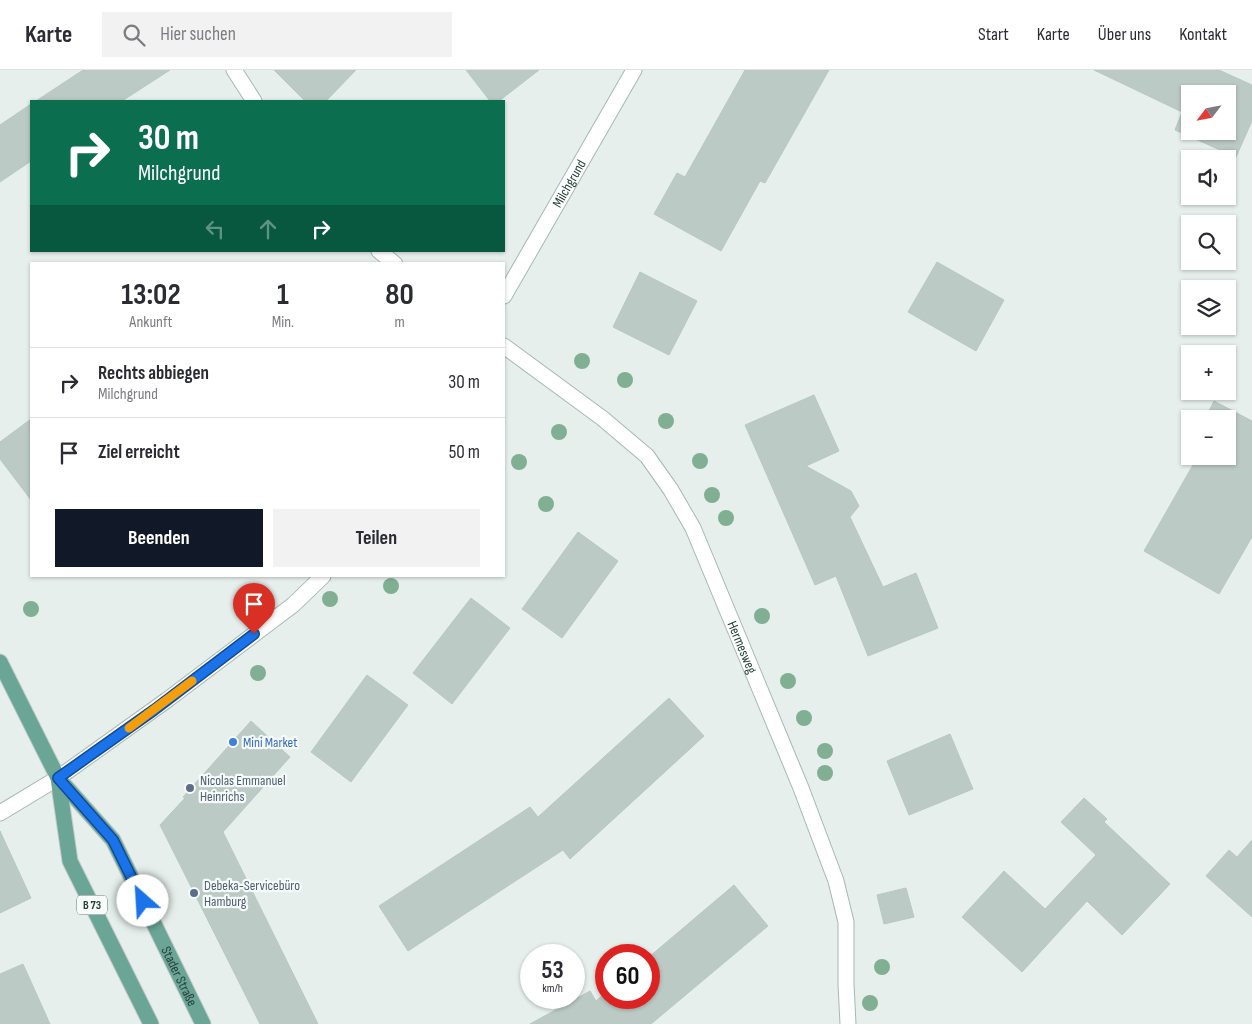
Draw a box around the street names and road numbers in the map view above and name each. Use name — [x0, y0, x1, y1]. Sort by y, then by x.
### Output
street label: Milchgrund — [549, 156, 590, 211]
street label: Hermesweg — [724, 618, 761, 677]
road number: B 73 — [77, 896, 107, 914]
street label: Stader Straße — [157, 944, 201, 1009]

